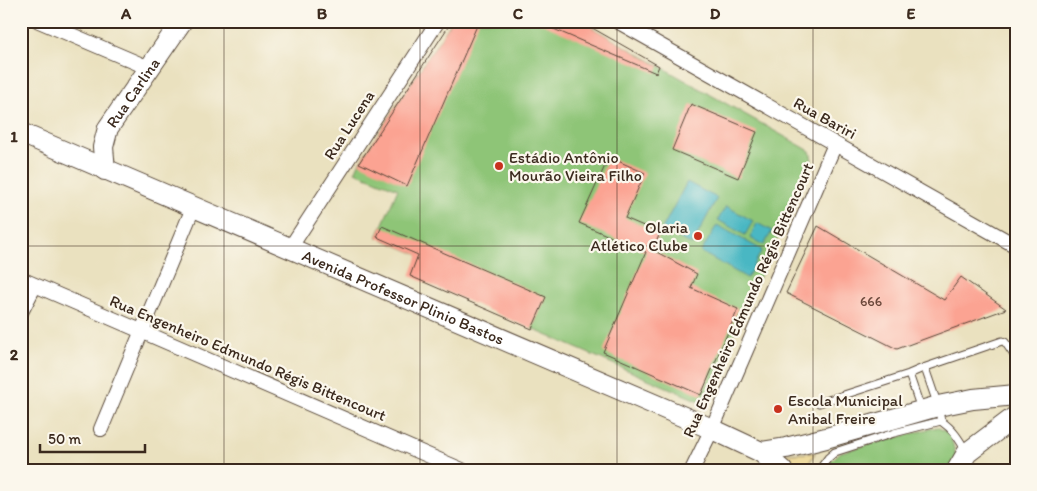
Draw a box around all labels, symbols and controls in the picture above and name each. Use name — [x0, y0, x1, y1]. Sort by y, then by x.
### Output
text: A — [120, 4, 132, 23]
text: B — [317, 4, 328, 23]
text: C — [513, 4, 524, 23]
text: D — [710, 4, 721, 23]
text: E — [907, 4, 916, 23]
street label: Rua Carlina — [102, 54, 163, 131]
street label: Rua Lucena — [320, 87, 378, 163]
street label: Rua Bariri — [790, 93, 860, 143]
text: 1 — [10, 127, 18, 146]
place label: Estádio Antônio Mourão Vieira Filho — [509, 148, 642, 185]
marker: Estádio Antônio Mourão Vieira Filho — [493, 160, 505, 172]
street label: Rua Engenheiro Edmundo Régis Bittencourt — [679, 160, 817, 440]
place label: Olaria Atlético Clube — [591, 218, 689, 255]
marker: Olaria Atlético Clube — [692, 230, 704, 242]
street label: Avenida Professor Plinio Bastos — [300, 245, 507, 348]
street label: Rua Engenheiro Edmundo Régis Bittencourt — [107, 291, 389, 425]
house number: 666 — [860, 293, 882, 310]
text: 2 — [10, 345, 19, 364]
place label: Escola Municipal Anibal Freire — [788, 391, 903, 428]
marker: Escola Municipal Anibal Freire — [772, 403, 784, 415]
scale bar — [40, 421, 145, 453]
text: 50 m — [48, 430, 81, 448]

